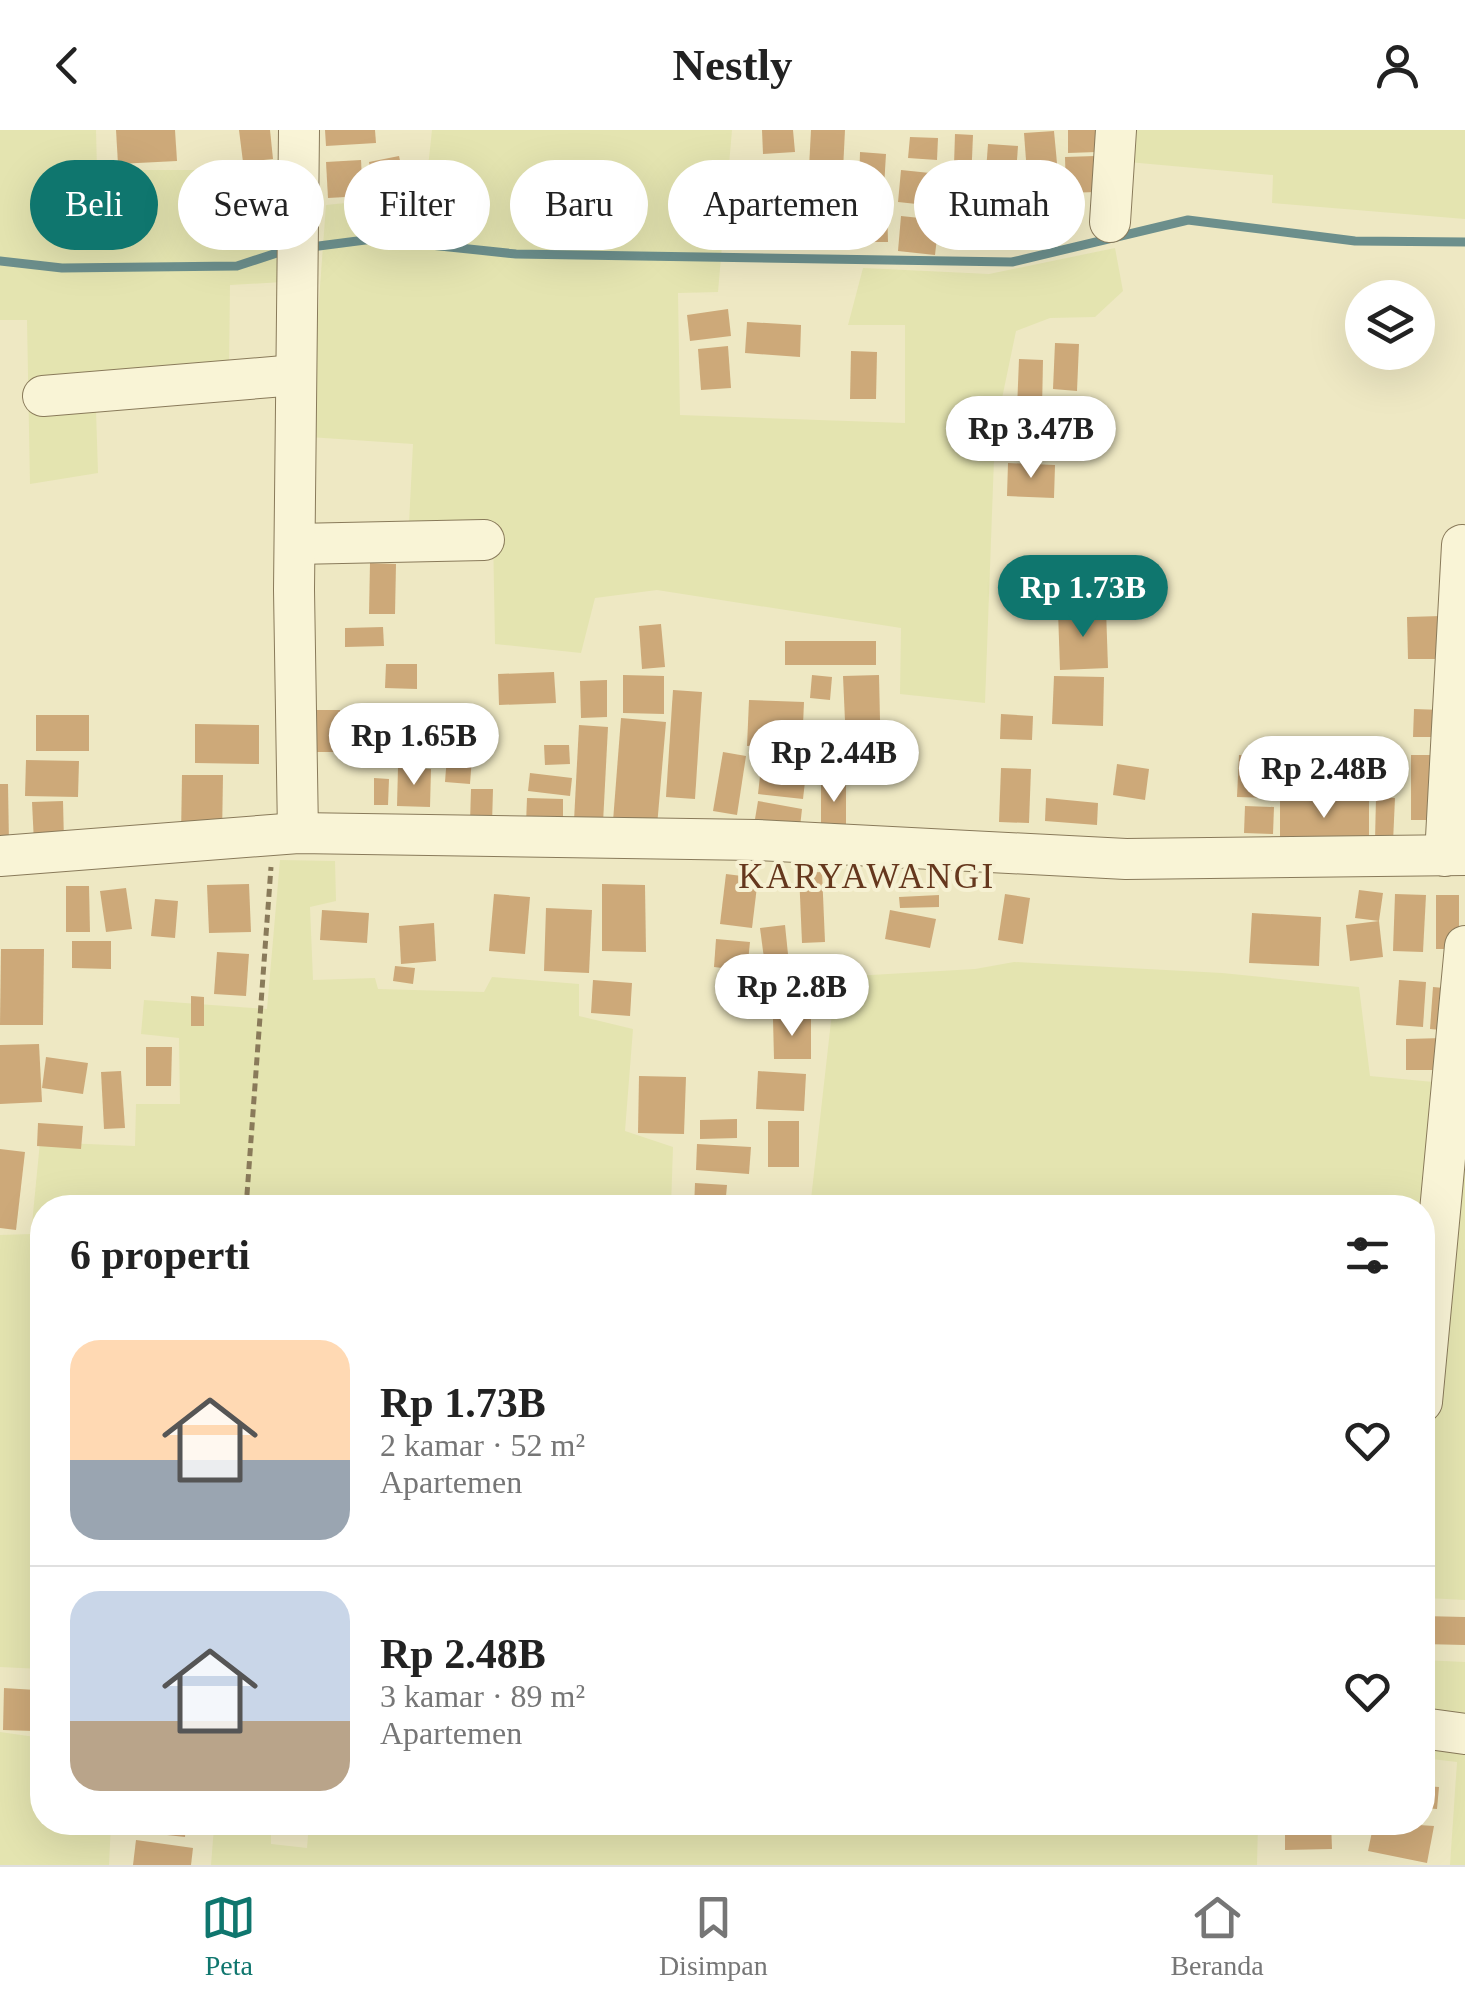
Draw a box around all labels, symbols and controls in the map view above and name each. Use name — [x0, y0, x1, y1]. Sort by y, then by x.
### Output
icon: back — [40, 38, 95, 93]
icon: person — [1370, 38, 1425, 93]
text: Nestly — [673, 40, 792, 90]
chip: Beli — [30, 160, 158, 250]
chip: Sewa — [178, 160, 324, 250]
chip: Filter — [344, 160, 490, 250]
chip: Baru — [510, 160, 648, 250]
chip: Apartemen — [668, 160, 894, 250]
chip: Rumah — [914, 160, 1085, 250]
map controls — [1345, 280, 1435, 370]
button: layers — [1345, 280, 1435, 370]
pin: Rp 3.47B — [928, 396, 1134, 481]
text: Rp 3.47B — [968, 410, 1094, 446]
pin: Rp 1.73B — [980, 555, 1186, 640]
text: Rp 1.73B — [1020, 569, 1146, 605]
pin: Rp 1.65B — [311, 703, 517, 788]
text: Rp 1.65B — [351, 717, 477, 753]
pin: Rp 2.44B — [731, 720, 937, 805]
text: Rp 2.44B — [771, 734, 897, 770]
pin: Rp 2.48B — [1221, 736, 1427, 821]
text: Rp 2.48B — [1261, 750, 1387, 786]
district label: KARYAWANGI — [738, 857, 996, 896]
pin: Rp 2.8B — [700, 954, 884, 1039]
text: Rp 2.8B — [737, 968, 847, 1004]
icon: filters — [1340, 1228, 1395, 1283]
text: 6 properti — [70, 1232, 250, 1278]
icon: home — [150, 1380, 270, 1500]
text: Rp 1.73B — [380, 1380, 546, 1426]
icon: heart — [1340, 1413, 1395, 1468]
text: 2 kamar · 52 m² — [380, 1427, 585, 1463]
text: Apartemen — [380, 1464, 522, 1500]
icon: home — [150, 1631, 270, 1751]
text: Rp 2.48B — [380, 1631, 546, 1677]
icon: heart — [1340, 1664, 1395, 1719]
text: 3 kamar · 89 m² — [380, 1678, 585, 1714]
text: Apartemen — [380, 1715, 522, 1751]
tab: Peta — [201, 1890, 256, 1982]
tab: Disimpan — [659, 1890, 768, 1982]
tab: Beranda — [1170, 1890, 1264, 1982]

